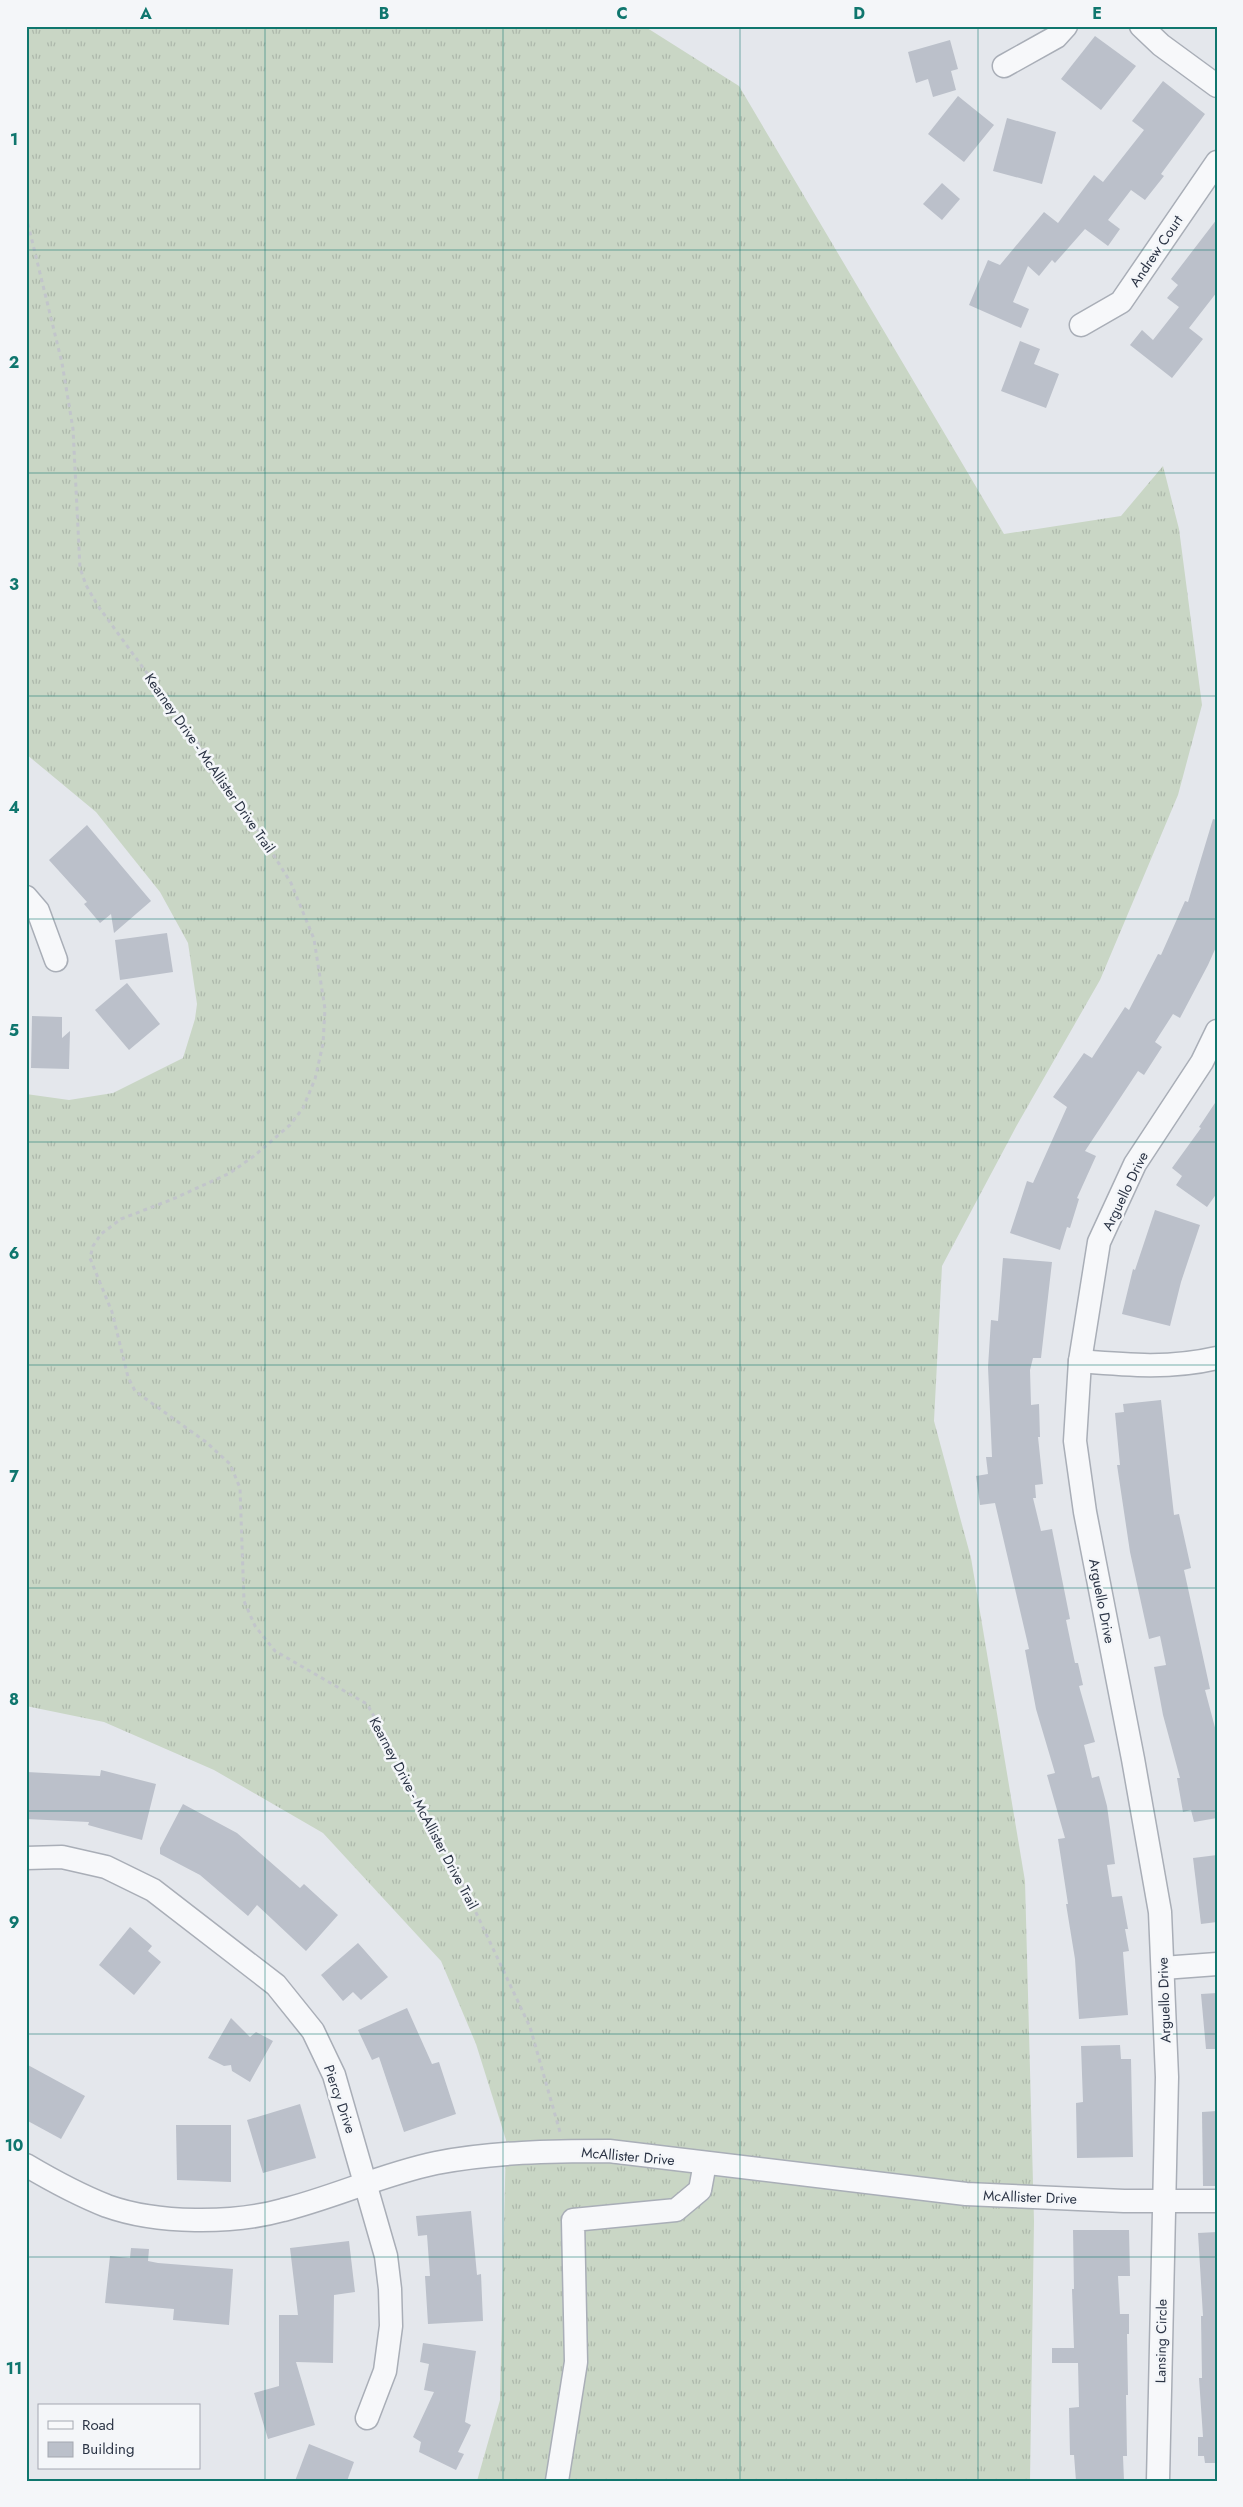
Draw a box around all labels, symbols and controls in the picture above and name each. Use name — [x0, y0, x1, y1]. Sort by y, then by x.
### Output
text: A — [139, 2, 152, 25]
text: B — [379, 2, 389, 25]
text: C — [616, 2, 628, 25]
text: D — [853, 2, 865, 25]
text: E — [1092, 2, 1102, 25]
text: 1 — [10, 128, 18, 151]
street label: Andrew Court — [1125, 211, 1188, 291]
text: 2 — [9, 351, 19, 374]
text: 3 — [9, 573, 19, 596]
street label: Kearney Drive - McAllister Drive Trail — [140, 669, 280, 857]
text: 4 — [8, 796, 20, 819]
text: 5 — [9, 1019, 19, 1042]
street label: Arguello Drive — [1097, 1148, 1153, 1234]
text: 6 — [9, 1242, 19, 1265]
text: 7 — [9, 1465, 19, 1488]
street label: Arguello Drive — [1084, 1557, 1120, 1645]
text: 8 — [9, 1688, 19, 1711]
street label: Kearney Drive - McAllister Drive Trail — [365, 1713, 483, 1913]
text: 9 — [9, 1911, 19, 1934]
street label: Arguello Drive — [1153, 1957, 1175, 2043]
street label: Piercy Drive — [319, 2062, 361, 2136]
text: 10 — [5, 2134, 23, 2157]
street label: McAllister Drive — [580, 2142, 676, 2170]
street label: McAllister Drive — [983, 2185, 1077, 2209]
street label: Lansing Circle — [1150, 2299, 1172, 2383]
text: 11 — [6, 2357, 22, 2380]
legend — [38, 2404, 200, 2470]
text: Road — [82, 2414, 114, 2436]
text: Building — [82, 2438, 134, 2460]

